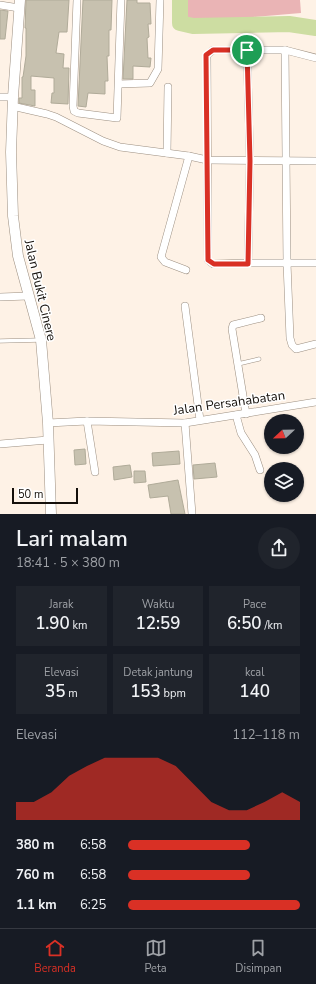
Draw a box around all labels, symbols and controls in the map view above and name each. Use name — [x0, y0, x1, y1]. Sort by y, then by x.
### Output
pin — [230, 33, 264, 67]
icon: arrive — [236, 39, 258, 61]
street label: Jalan Bukit Cinere — [19, 237, 60, 343]
street label: Jalan Persahabatan — [171, 386, 286, 420]
north arrow — [264, 414, 304, 454]
map controls — [264, 414, 304, 502]
button: layers — [264, 462, 304, 502]
scale bar — [12, 486, 78, 505]
text: 50 m — [18, 487, 43, 502]
text: Lari malam — [16, 524, 128, 554]
button: share — [258, 527, 300, 569]
text: 18:41 · 5 × 380 m — [16, 554, 120, 572]
text: Jarak — [49, 597, 74, 612]
text: Waktu — [142, 597, 174, 612]
text: Pace — [243, 597, 266, 612]
text: 1.90 — [35, 612, 70, 635]
text: 12:59 — [136, 612, 180, 635]
text: 6:50 — [227, 612, 262, 635]
text: km — [70, 618, 88, 633]
text: /km — [262, 618, 282, 633]
text: Elevasi — [44, 665, 79, 680]
text: Detak jantung — [123, 665, 193, 680]
text: kcal — [245, 665, 264, 680]
text: 35 — [45, 680, 65, 703]
text: 153 — [130, 680, 161, 703]
text: 140 — [239, 680, 270, 703]
text: m — [65, 686, 78, 701]
text: bpm — [161, 686, 186, 701]
text: Elevasi — [16, 726, 57, 744]
text: 112–118 m — [232, 726, 300, 744]
text: 380 m — [16, 836, 54, 854]
text: 6:58 — [80, 836, 106, 854]
text: 760 m — [16, 866, 54, 884]
text: 6:58 — [80, 866, 106, 884]
text: 1.1 km — [16, 896, 57, 914]
text: 6:25 — [80, 896, 106, 914]
tab: Beranda — [34, 937, 76, 976]
tab: Peta — [144, 937, 167, 976]
tab: Disimpan — [235, 937, 282, 976]

